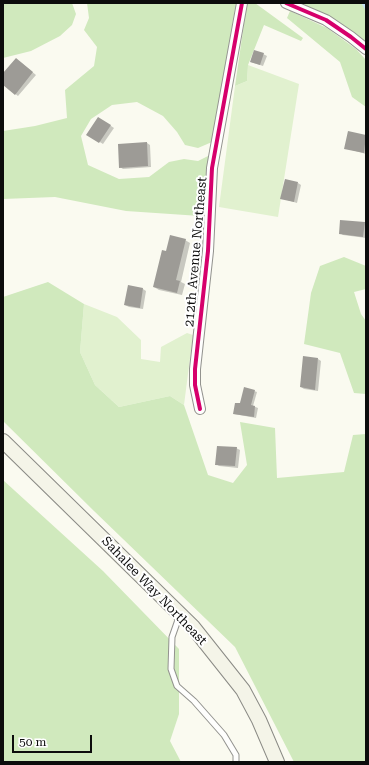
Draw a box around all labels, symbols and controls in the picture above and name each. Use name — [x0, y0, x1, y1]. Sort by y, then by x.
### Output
street label: 212th Avenue Northeast — [182, 176, 210, 328]
street label: Sahalee Way Northeast — [98, 533, 210, 649]
scale bar — [14, 727, 94, 753]
text: 50 m — [19, 735, 46, 749]

